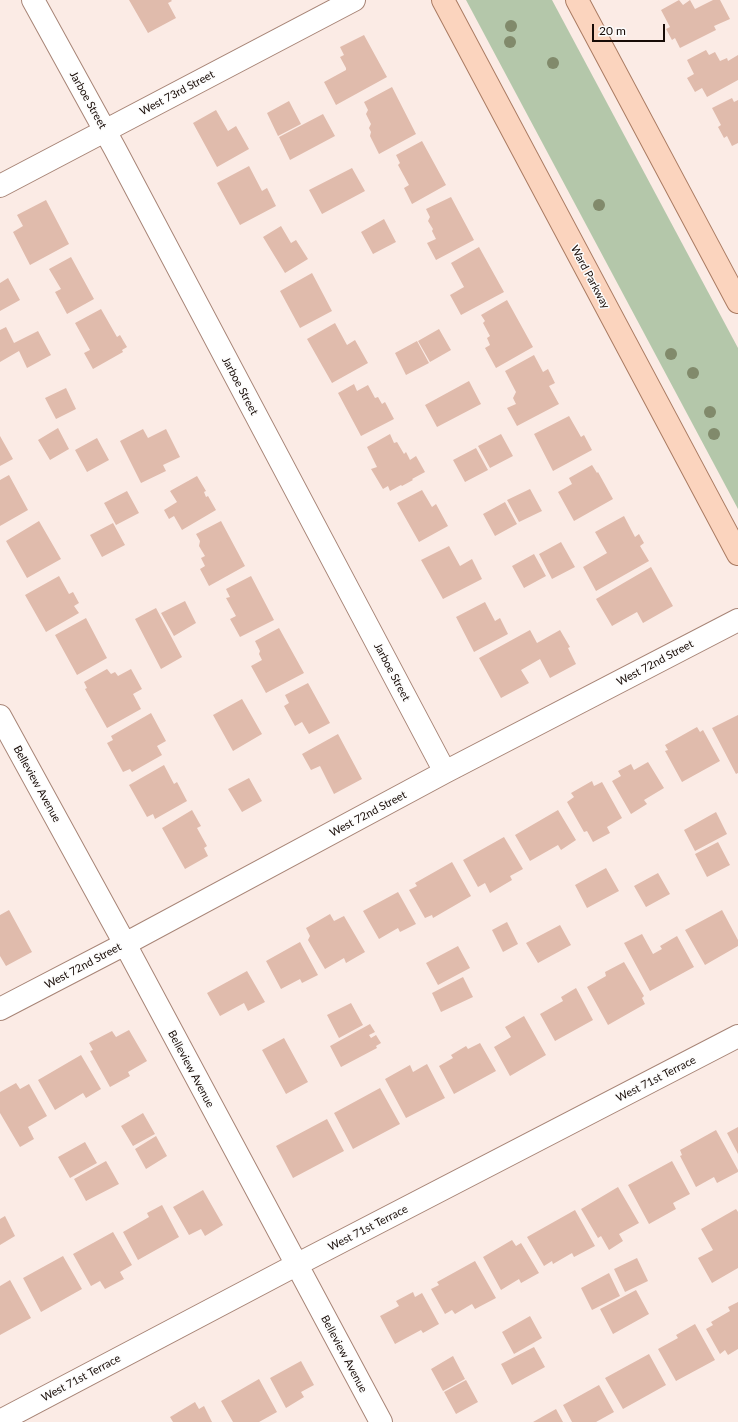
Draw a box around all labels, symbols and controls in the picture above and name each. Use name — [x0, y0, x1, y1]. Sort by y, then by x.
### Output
scale bar — [594, 16, 667, 42]
text: 20 m — [599, 23, 626, 38]
street label: West 73rd Street — [137, 68, 217, 118]
street label: Jarboe Street — [67, 69, 109, 131]
street label: Ward Parkway — [568, 243, 612, 311]
street label: Jarboe Street — [219, 355, 261, 417]
street label: West 72nd Street — [614, 637, 696, 689]
street label: Jarboe Street — [371, 641, 413, 703]
street label: Belleview Avenue — [10, 743, 64, 825]
street label: West 72nd Street — [327, 788, 409, 840]
street label: West 72nd Street — [42, 940, 124, 992]
street label: Belleview Avenue — [165, 1028, 217, 1110]
street label: West 71st Terrace — [614, 1053, 698, 1105]
street label: West 71st Terrace — [326, 1202, 410, 1254]
street label: Belleview Avenue — [318, 1313, 370, 1395]
street label: West 71st Terrace — [39, 1352, 123, 1404]

